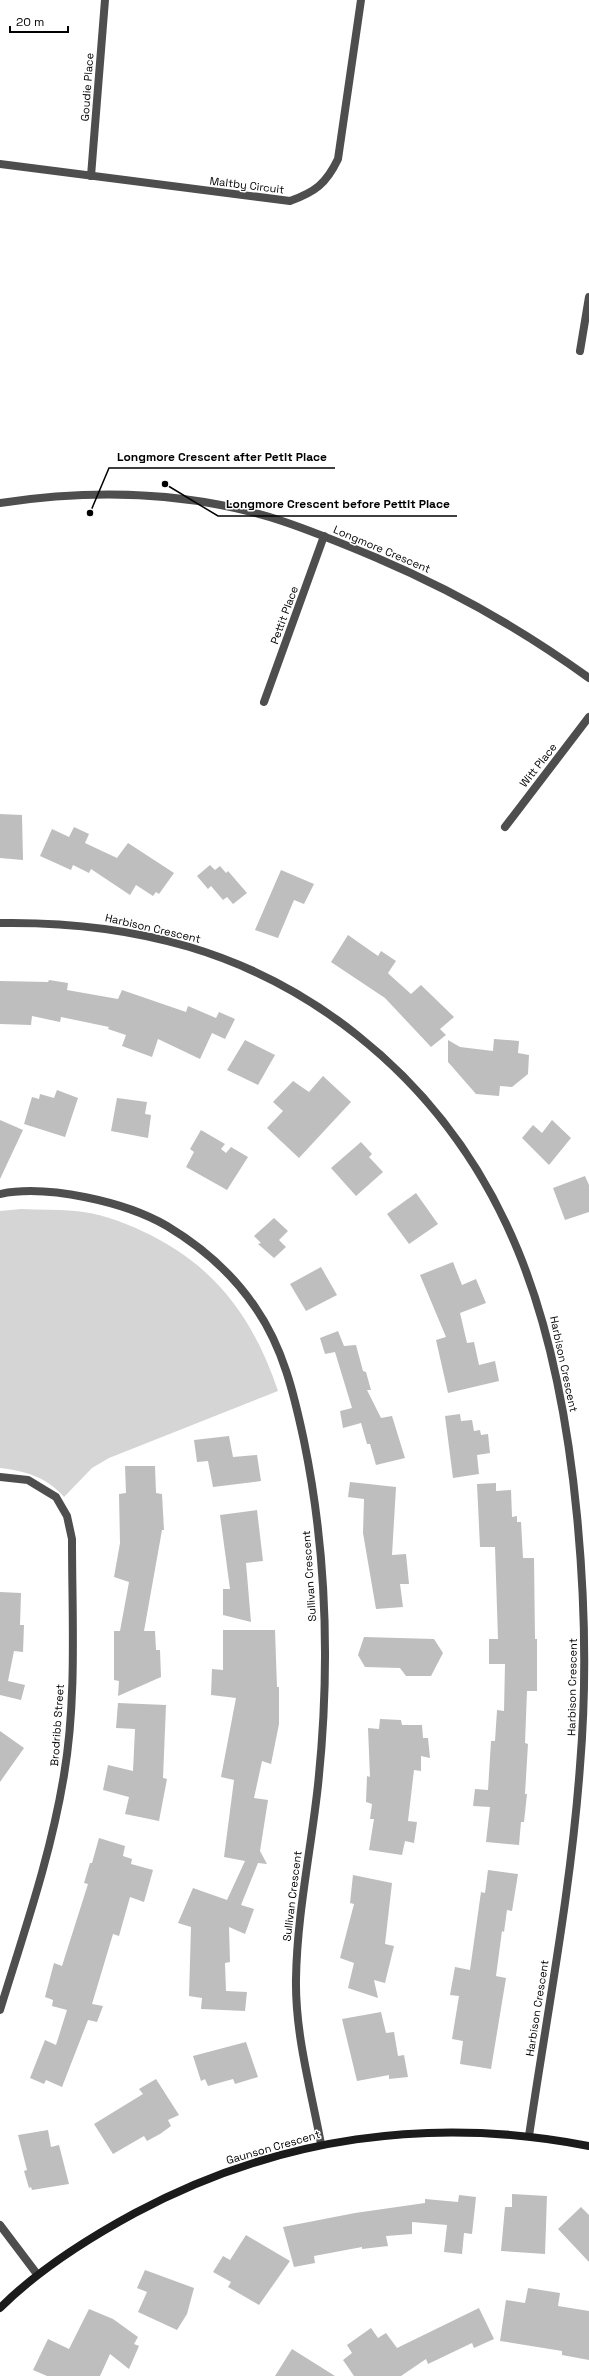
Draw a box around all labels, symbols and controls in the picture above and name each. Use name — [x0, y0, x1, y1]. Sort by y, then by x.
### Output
scale bar — [10, 8, 68, 34]
text: 20 m — [16, 14, 44, 30]
street label: Goudie Place — [78, 52, 96, 122]
street label: Maltby Circuit — [209, 173, 285, 197]
callout: Longmore Crescent after Petit Place — [109, 444, 335, 468]
text: Longmore Crescent after Petit Place — [117, 449, 327, 465]
callout: Longmore Crescent before Pettit Place — [218, 492, 457, 516]
text: Longmore Crescent before Pettit Place — [226, 496, 450, 512]
street label: Longmore Crescent — [331, 522, 433, 576]
street label: Pettit Place — [267, 584, 301, 646]
street label: Witt Place — [516, 740, 560, 790]
street label: Harbison Crescent — [104, 910, 202, 946]
street label: Harbison Crescent — [547, 1315, 581, 1413]
street label: Sullivan Crescent — [299, 1530, 319, 1622]
street label: Harbison Crescent — [564, 1638, 580, 1736]
street label: Brodribb Street — [47, 1683, 67, 1767]
street label: Sullivan Crescent — [279, 1850, 305, 1942]
street label: Harbison Crescent — [522, 1959, 552, 2057]
street label: Gaunson Crescent — [224, 2127, 322, 2167]

